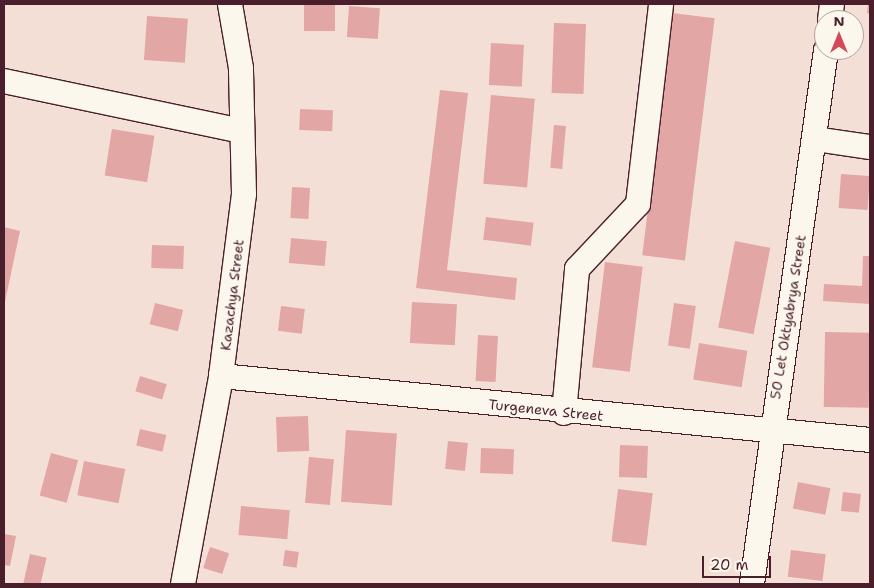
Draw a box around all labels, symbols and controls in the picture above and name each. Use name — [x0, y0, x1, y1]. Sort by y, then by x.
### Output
north arrow — [814, 10, 864, 60]
text: N — [833, 12, 845, 30]
street label: 50 Let Oktyabrya Street — [767, 234, 809, 400]
street label: Kazachya Street — [217, 238, 247, 352]
street label: Turgeneva Street — [488, 396, 604, 424]
scale bar — [704, 546, 773, 578]
text: 20 m — [710, 555, 749, 575]

